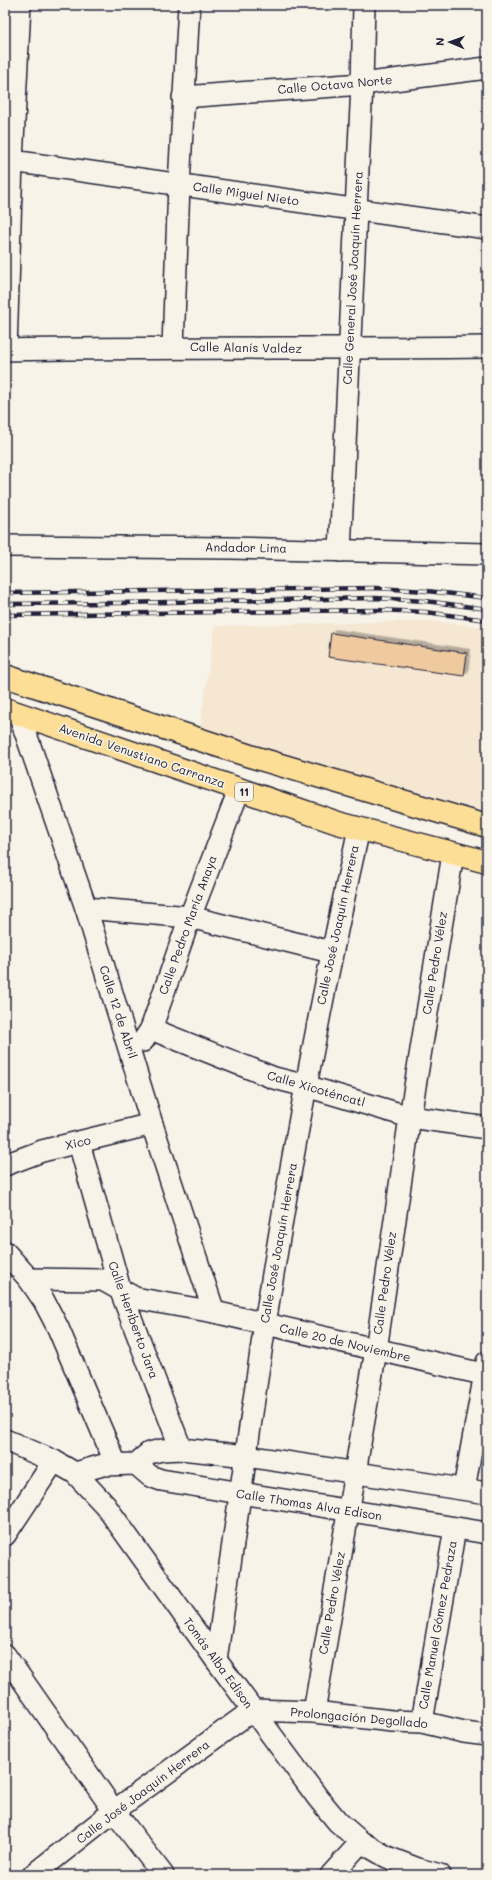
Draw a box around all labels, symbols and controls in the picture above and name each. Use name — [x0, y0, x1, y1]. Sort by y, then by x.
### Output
north arrow — [430, 22, 470, 62]
text: N — [432, 37, 447, 46]
street label: Calle Octava Norte — [277, 71, 393, 97]
street label: Calle General José Joaquín Herrera — [338, 171, 366, 385]
street label: Calle Miguel Nieto — [192, 178, 300, 208]
street label: Calle Alanís Valdez — [190, 338, 303, 356]
street label: Andador Lima — [205, 538, 287, 556]
street label: Avenida Venustiano Carranza — [57, 719, 228, 791]
road number: 11 — [235, 783, 253, 801]
street label: Calle José Joaquín Herrera — [312, 844, 362, 1006]
street label: Calle Pedro María Anaya — [154, 853, 220, 996]
street label: Calle Pedro Vélez — [418, 910, 450, 1015]
street label: Calle 12 de Abril — [96, 963, 142, 1060]
street label: Calle Xicoténcatl — [265, 1066, 367, 1110]
street label: Xico — [63, 1131, 92, 1153]
street label: Calle José Joaquín Herrera — [256, 1161, 300, 1324]
street label: Calle Pedro Vélez — [369, 1230, 399, 1335]
street label: Calle Heriberto Jara — [105, 1259, 163, 1381]
street label: Calle 20 de Noviembre — [278, 1319, 412, 1365]
street label: Calle Thomas Alva Edison — [235, 1485, 383, 1523]
street label: Calle Manuel Gómez Pedraza — [414, 1539, 460, 1711]
street label: Calle Pedro Vélez — [314, 1550, 348, 1655]
street label: Tomás Alba Edison — [180, 1614, 257, 1711]
street label: Prolongación Degollado — [290, 1703, 429, 1731]
street label: Calle José Joaquín Herrera — [73, 1736, 212, 1847]

